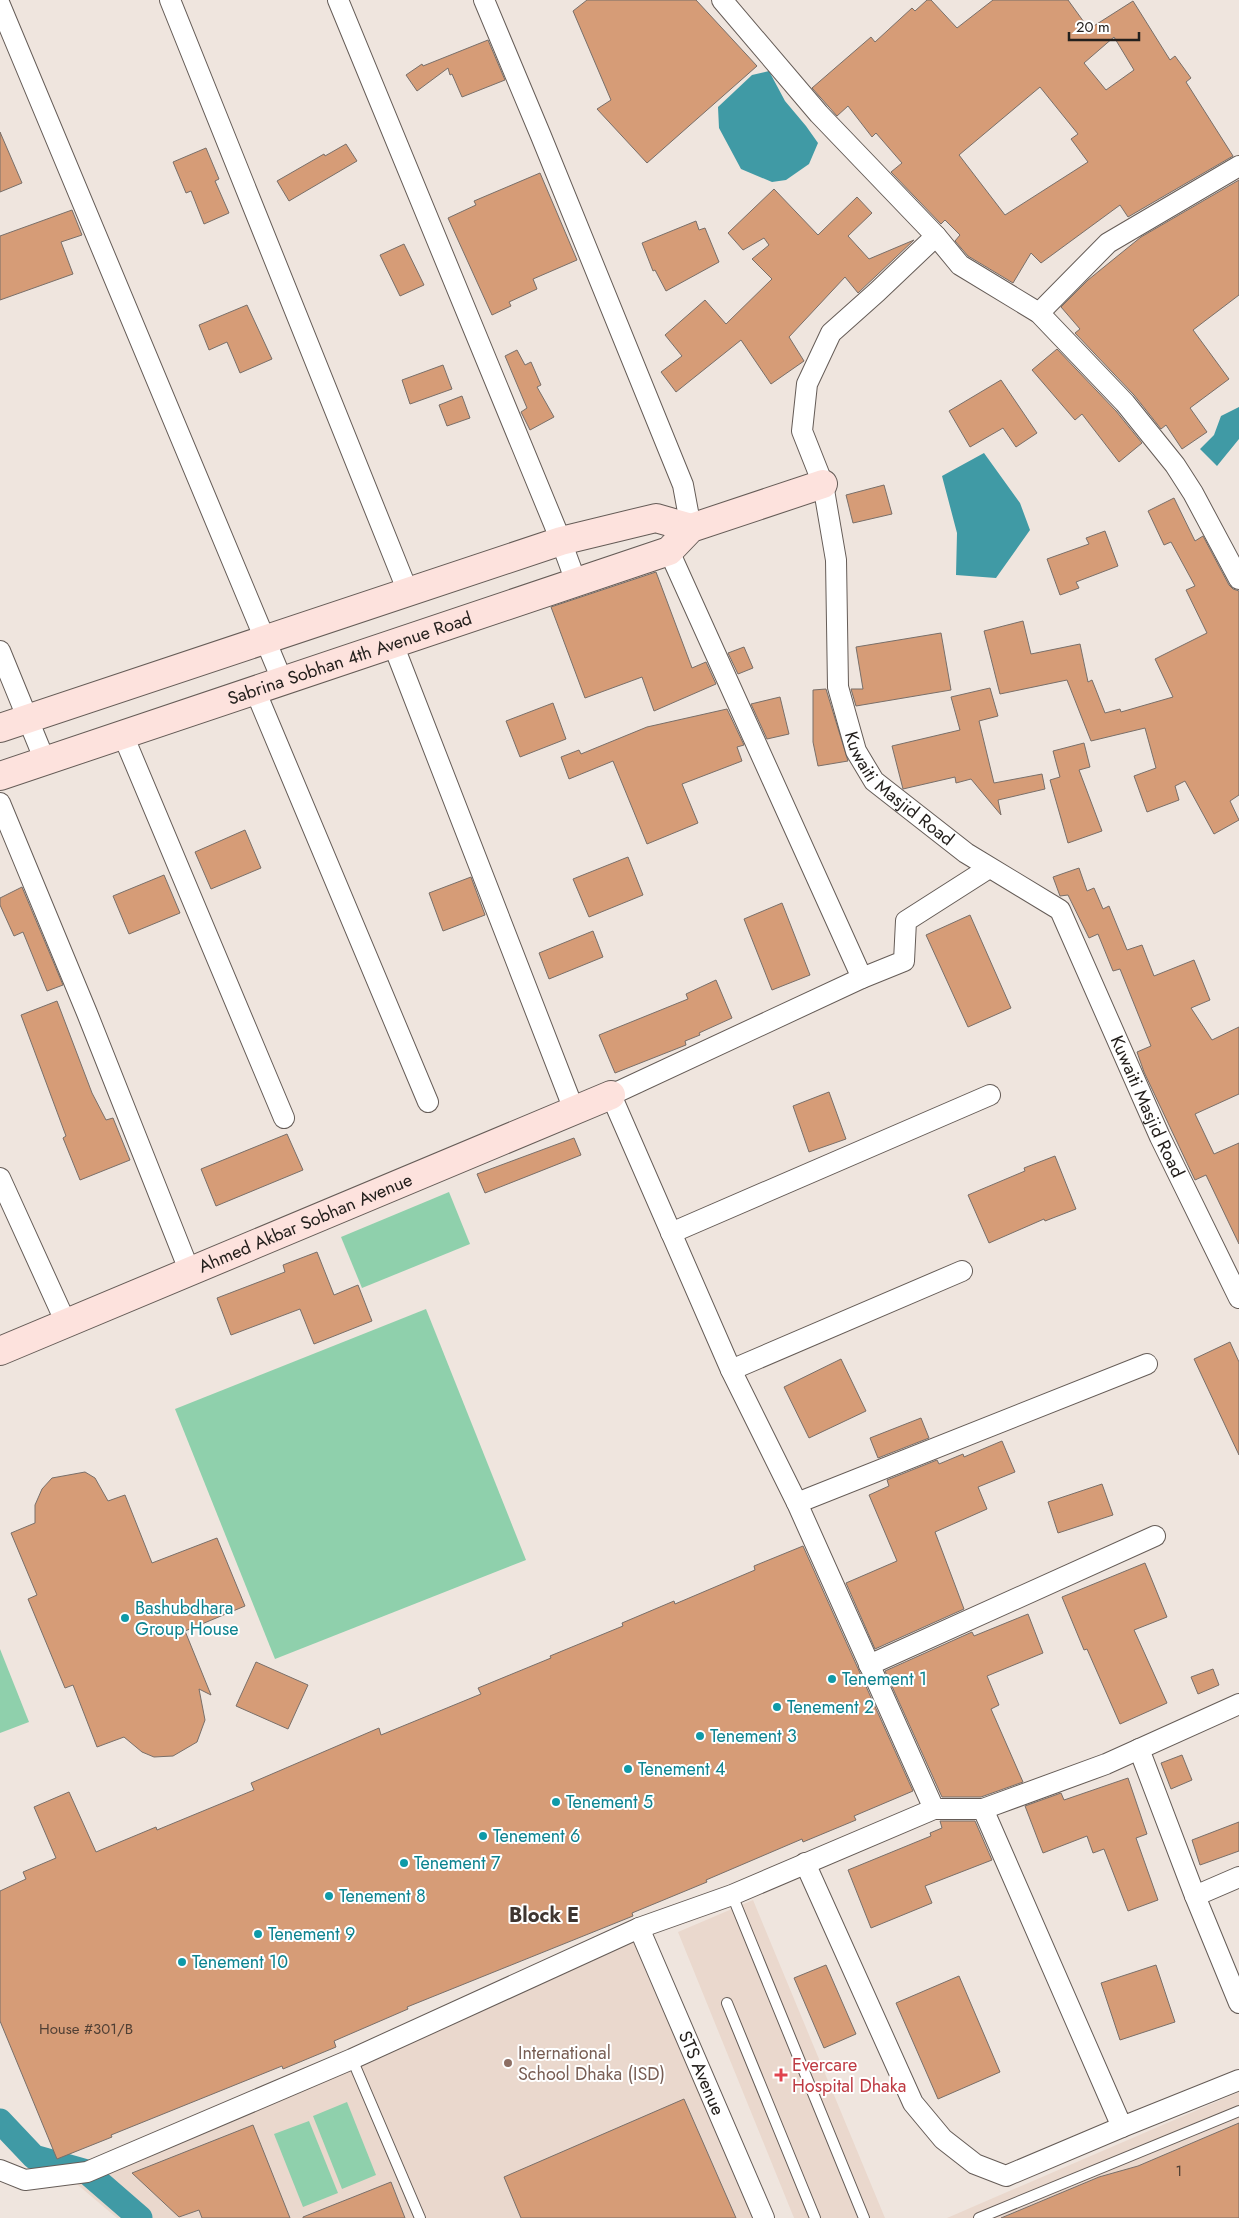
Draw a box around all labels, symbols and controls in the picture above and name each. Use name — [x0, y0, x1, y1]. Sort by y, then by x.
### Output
scale bar — [1069, 10, 1139, 42]
text: 20 m — [1076, 16, 1110, 38]
street label: Sabrina Sobhan 4th Avenue Road — [224, 605, 475, 712]
street label: Kuwaiti Masjid Road — [838, 728, 960, 852]
street label: Kuwaiti Masjid Road — [1104, 1031, 1191, 1182]
street label: Ahmed Akbar Sobhan Avenue — [194, 1167, 416, 1279]
place label: Bashubdhara Group House — [135, 1595, 238, 1642]
marker: Bashubdhara Group House — [119, 1612, 131, 1624]
place label: Tenement 1 — [842, 1666, 927, 1692]
marker: Tenement 1 — [826, 1673, 838, 1685]
place label: Tenement 2 — [787, 1694, 874, 1720]
marker: Tenement 2 — [771, 1701, 783, 1713]
place label: Tenement 3 — [710, 1723, 797, 1749]
marker: Tenement 3 — [694, 1730, 706, 1742]
place label: Tenement 4 — [638, 1756, 726, 1782]
marker: Tenement 4 — [622, 1763, 634, 1775]
place label: Tenement 5 — [566, 1789, 653, 1815]
marker: Tenement 5 — [550, 1796, 562, 1808]
place label: Tenement 6 — [493, 1823, 580, 1849]
marker: Tenement 6 — [477, 1830, 489, 1842]
place label: Tenement 7 — [414, 1850, 501, 1876]
marker: Tenement 7 — [398, 1857, 410, 1869]
place label: Tenement 8 — [339, 1883, 426, 1909]
marker: Tenement 8 — [323, 1890, 335, 1902]
district label: Block E — [509, 1901, 579, 1930]
place label: Tenement 9 — [268, 1921, 355, 1947]
marker: Tenement 9 — [252, 1928, 264, 1940]
place label: Tenement 10 — [192, 1949, 288, 1975]
marker: Tenement 10 — [176, 1956, 188, 1968]
house number: House #301/B — [39, 2018, 133, 2040]
street label: STS Avenue — [672, 2027, 731, 2119]
place label: International School Dhaka (ISD) — [518, 2040, 665, 2087]
place label: Evercare Hospital Dhaka — [792, 2052, 906, 2099]
marker: International School Dhaka (ISD) — [502, 2057, 514, 2069]
marker: Evercare Hospital Dhaka — [774, 2068, 788, 2082]
house number: 1 — [1176, 2160, 1182, 2182]

